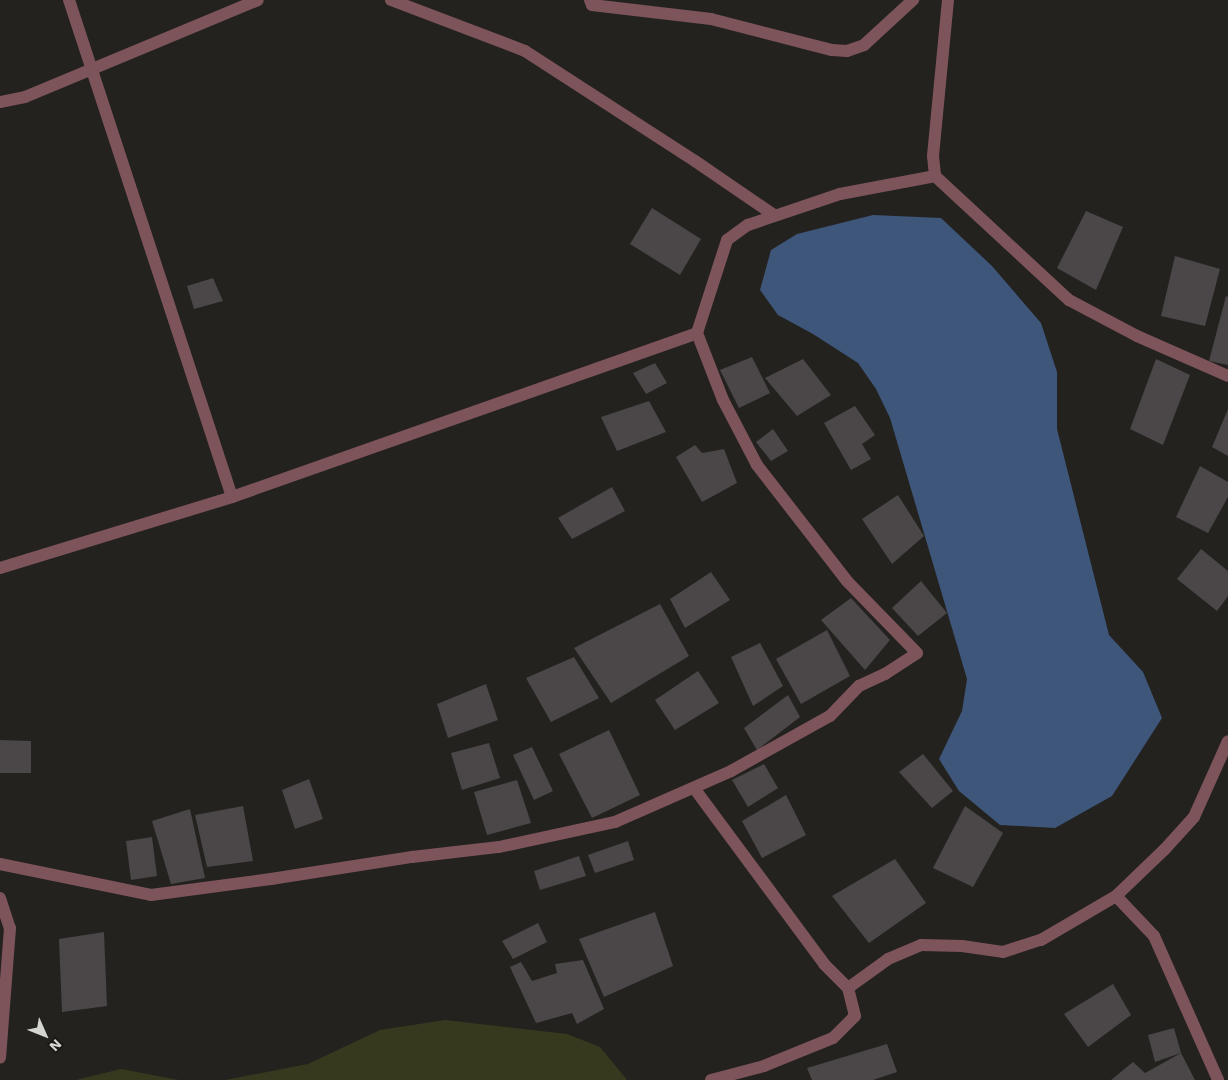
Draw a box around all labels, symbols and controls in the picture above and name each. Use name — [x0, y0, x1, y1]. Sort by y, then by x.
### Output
north arrow — [20, 1010, 70, 1060]
text: N — [46, 1036, 65, 1055]

